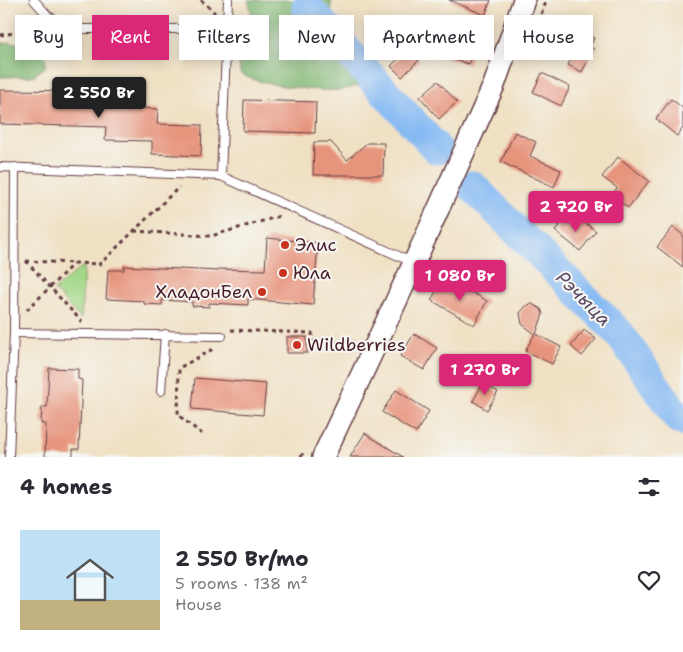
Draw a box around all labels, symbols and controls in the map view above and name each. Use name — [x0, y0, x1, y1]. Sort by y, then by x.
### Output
chip: Buy — [15, 15, 82, 60]
chip: Rent — [92, 15, 169, 60]
chip: Filters — [179, 15, 269, 60]
chip: New — [279, 15, 354, 60]
chip: Apartment — [364, 15, 494, 60]
chip: House — [504, 15, 593, 60]
pin: 2 550 Br — [47, 76, 151, 119]
text: 2 550 Br — [63, 82, 135, 103]
pin: 2 720 Br — [524, 190, 628, 233]
text: 2 720 Br — [539, 196, 613, 217]
place label: Элис — [295, 233, 337, 257]
marker: Элис — [279, 239, 291, 251]
pin: 1 080 Br — [408, 260, 512, 302]
place label: Юла — [293, 261, 331, 285]
text: 1 080 Br — [425, 265, 495, 286]
water label: Рэчыца — [551, 265, 617, 331]
marker: Юла — [277, 267, 289, 279]
place label: ХладонБел — [155, 280, 252, 304]
marker: ХладонБел — [256, 286, 268, 298]
place label: Wildberries — [307, 333, 406, 357]
marker: Wildberries — [291, 339, 303, 351]
pin: 1 270 Br — [433, 354, 537, 396]
text: 1 270 Br — [450, 359, 520, 380]
text: 4 homes — [20, 473, 112, 501]
icon: filters — [635, 473, 663, 501]
text: 2 550 Br/mo — [175, 545, 309, 573]
icon: home — [60, 550, 120, 610]
icon: heart — [635, 566, 663, 594]
text: 5 rooms · 138 m² — [175, 573, 308, 594]
text: House — [175, 594, 222, 615]

